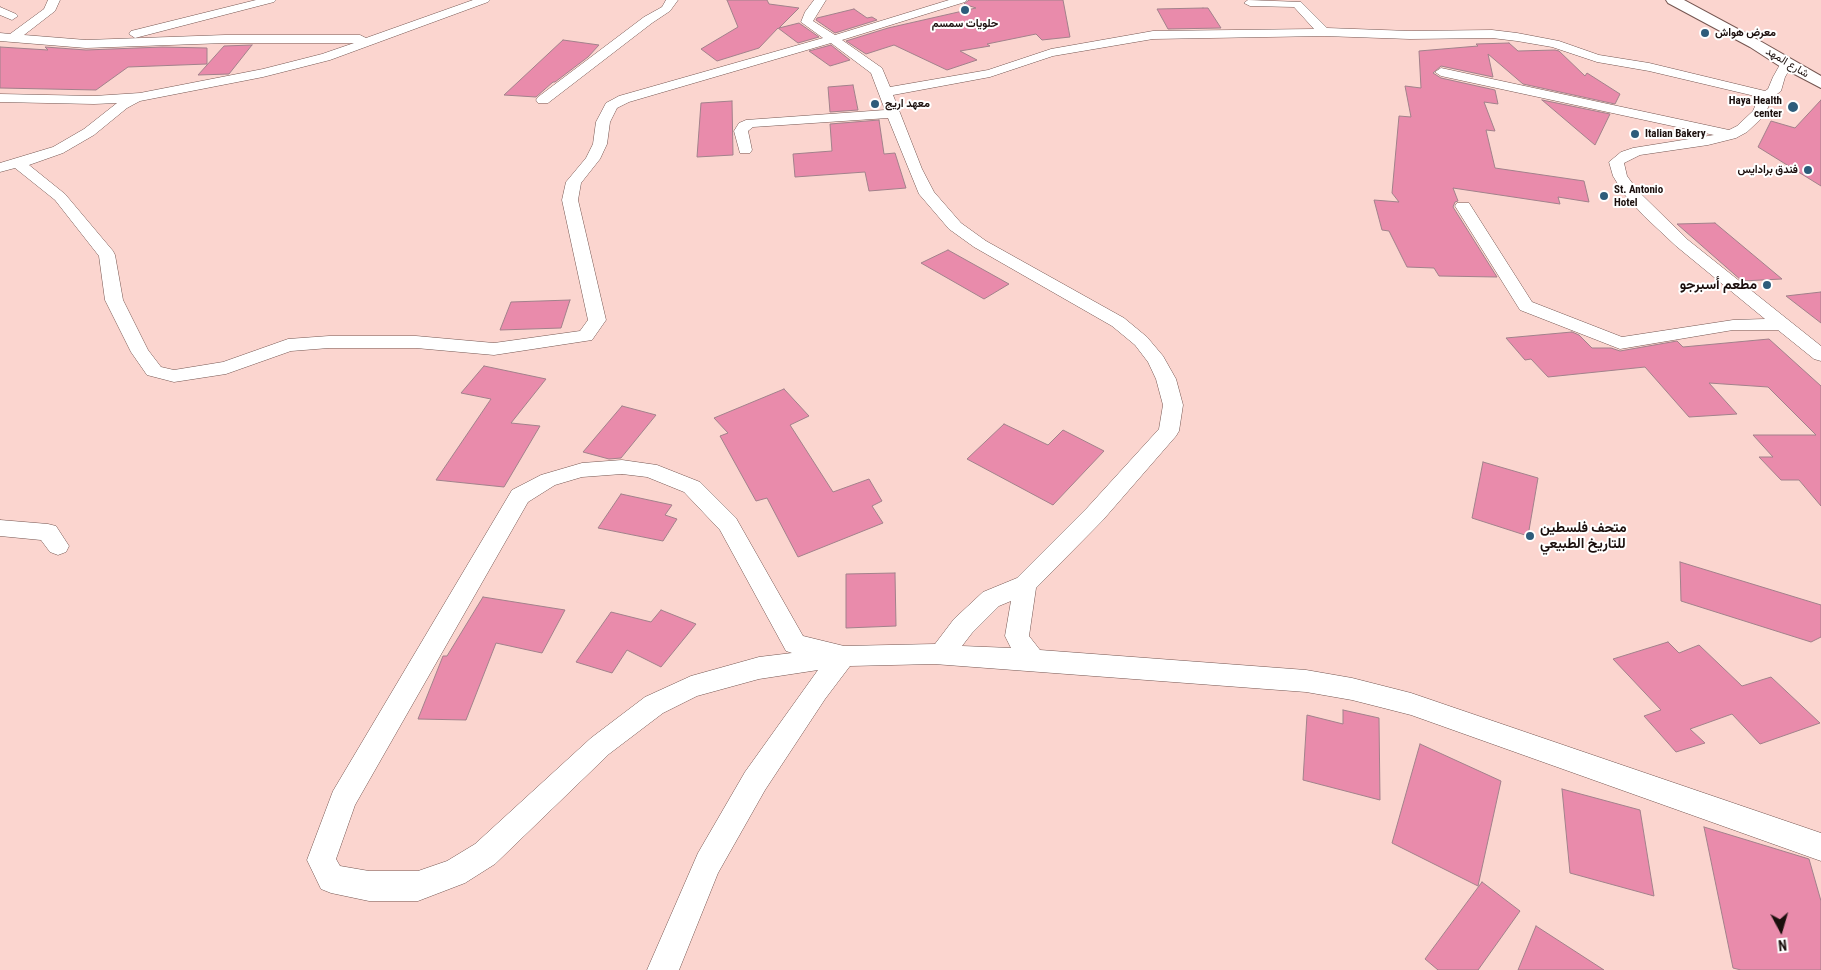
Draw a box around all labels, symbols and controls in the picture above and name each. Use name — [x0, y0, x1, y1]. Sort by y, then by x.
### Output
marker: حلويات سمسم — [959, 4, 971, 16]
place label: حلويات سمسم — [932, 17, 998, 31]
place label: معرض هواش — [1715, 26, 1776, 40]
marker: معرض هواش — [1699, 27, 1711, 39]
street label: شارع المهد — [1763, 45, 1811, 81]
place label: Haya Health center — [1729, 94, 1782, 120]
place label: معهد اريج — [885, 97, 930, 111]
marker: معهد اريج — [869, 98, 881, 110]
marker: Haya Health center — [1786, 100, 1800, 114]
place label: Italian Bakery — [1645, 127, 1706, 141]
marker: Italian Bakery — [1629, 128, 1641, 140]
place label: فندق برادايس — [1737, 163, 1798, 177]
marker: فندق برادايس — [1802, 164, 1814, 176]
place label: St. Antonio Hotel — [1614, 183, 1663, 209]
marker: St. Antonio Hotel — [1598, 190, 1610, 202]
place label: مطعم أسبرجو — [1680, 277, 1757, 293]
marker: مطعم أسبرجو — [1761, 279, 1773, 291]
place label: متحف فلسطين للتاريخ الطبيعي — [1540, 520, 1627, 552]
marker: متحف فلسطين للتاريخ الطبيعي — [1524, 530, 1536, 542]
north arrow — [1756, 905, 1806, 955]
text: N — [1777, 937, 1788, 953]

